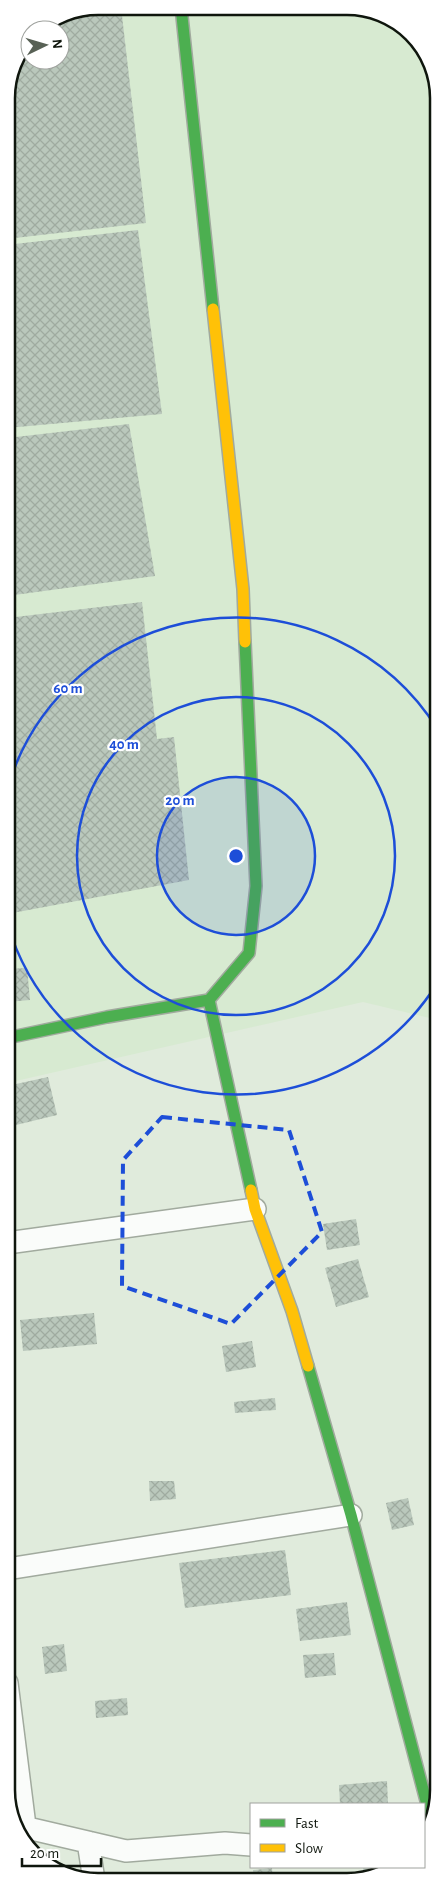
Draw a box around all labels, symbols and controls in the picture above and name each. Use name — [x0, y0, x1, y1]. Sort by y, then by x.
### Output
north arrow — [20, 20, 70, 70]
text: N — [50, 38, 64, 49]
text: 60 m — [53, 681, 83, 696]
text: 40 m — [109, 737, 139, 752]
text: 20 m — [165, 793, 195, 808]
centre of rings — [227, 847, 245, 865]
legend — [250, 1803, 425, 1868]
text: Fast — [295, 1816, 319, 1831]
scale bar — [22, 1836, 101, 1868]
text: Slow — [295, 1841, 323, 1856]
text: 20 m — [30, 1846, 59, 1861]

